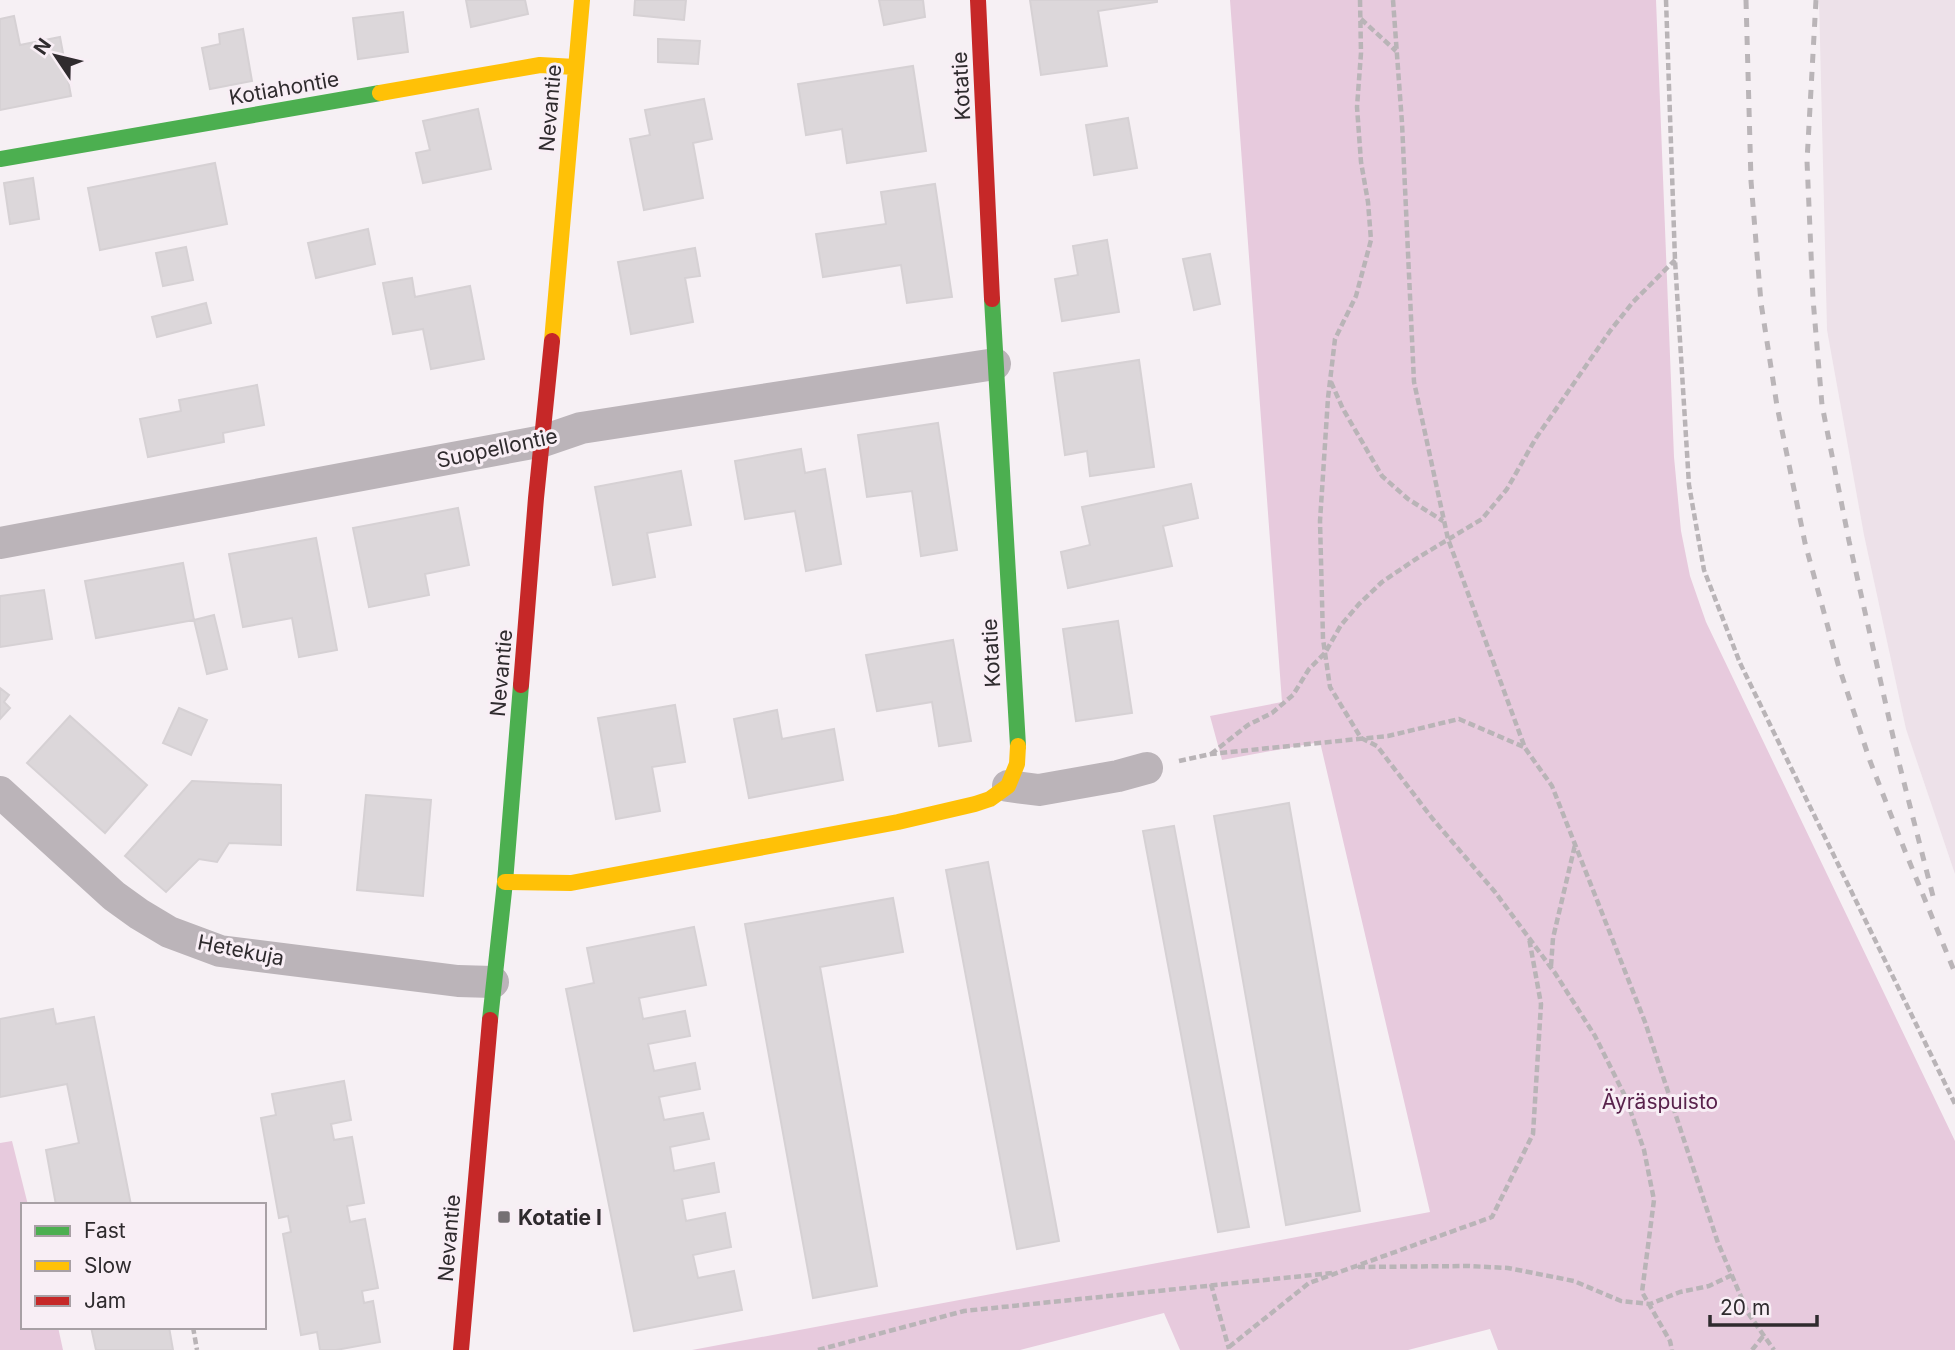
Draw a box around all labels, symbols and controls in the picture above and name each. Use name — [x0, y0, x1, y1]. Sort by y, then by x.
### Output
north arrow — [21, 21, 91, 91]
text: N — [29, 34, 56, 59]
street label: Kotatie — [947, 51, 975, 121]
street label: Nevantie — [534, 63, 566, 153]
street label: Kotiahontie — [227, 66, 341, 110]
street label: Suopellontie — [434, 423, 560, 473]
street label: Kotatie — [977, 618, 1005, 688]
street label: Nevantie — [485, 628, 517, 718]
street label: Hetekuja — [196, 929, 286, 971]
park label: Äyräspuisto — [1602, 1088, 1718, 1114]
street label: Nevantie — [433, 1193, 465, 1283]
legend — [21, 1203, 266, 1329]
place label: Kotatie I — [518, 1205, 602, 1230]
marker: Kotatie I — [496, 1209, 512, 1225]
text: Fast — [84, 1218, 126, 1243]
text: Slow — [84, 1253, 132, 1278]
scale bar — [1710, 1284, 1817, 1328]
text: Jam — [84, 1288, 126, 1313]
text: 20 m — [1720, 1295, 1770, 1320]

